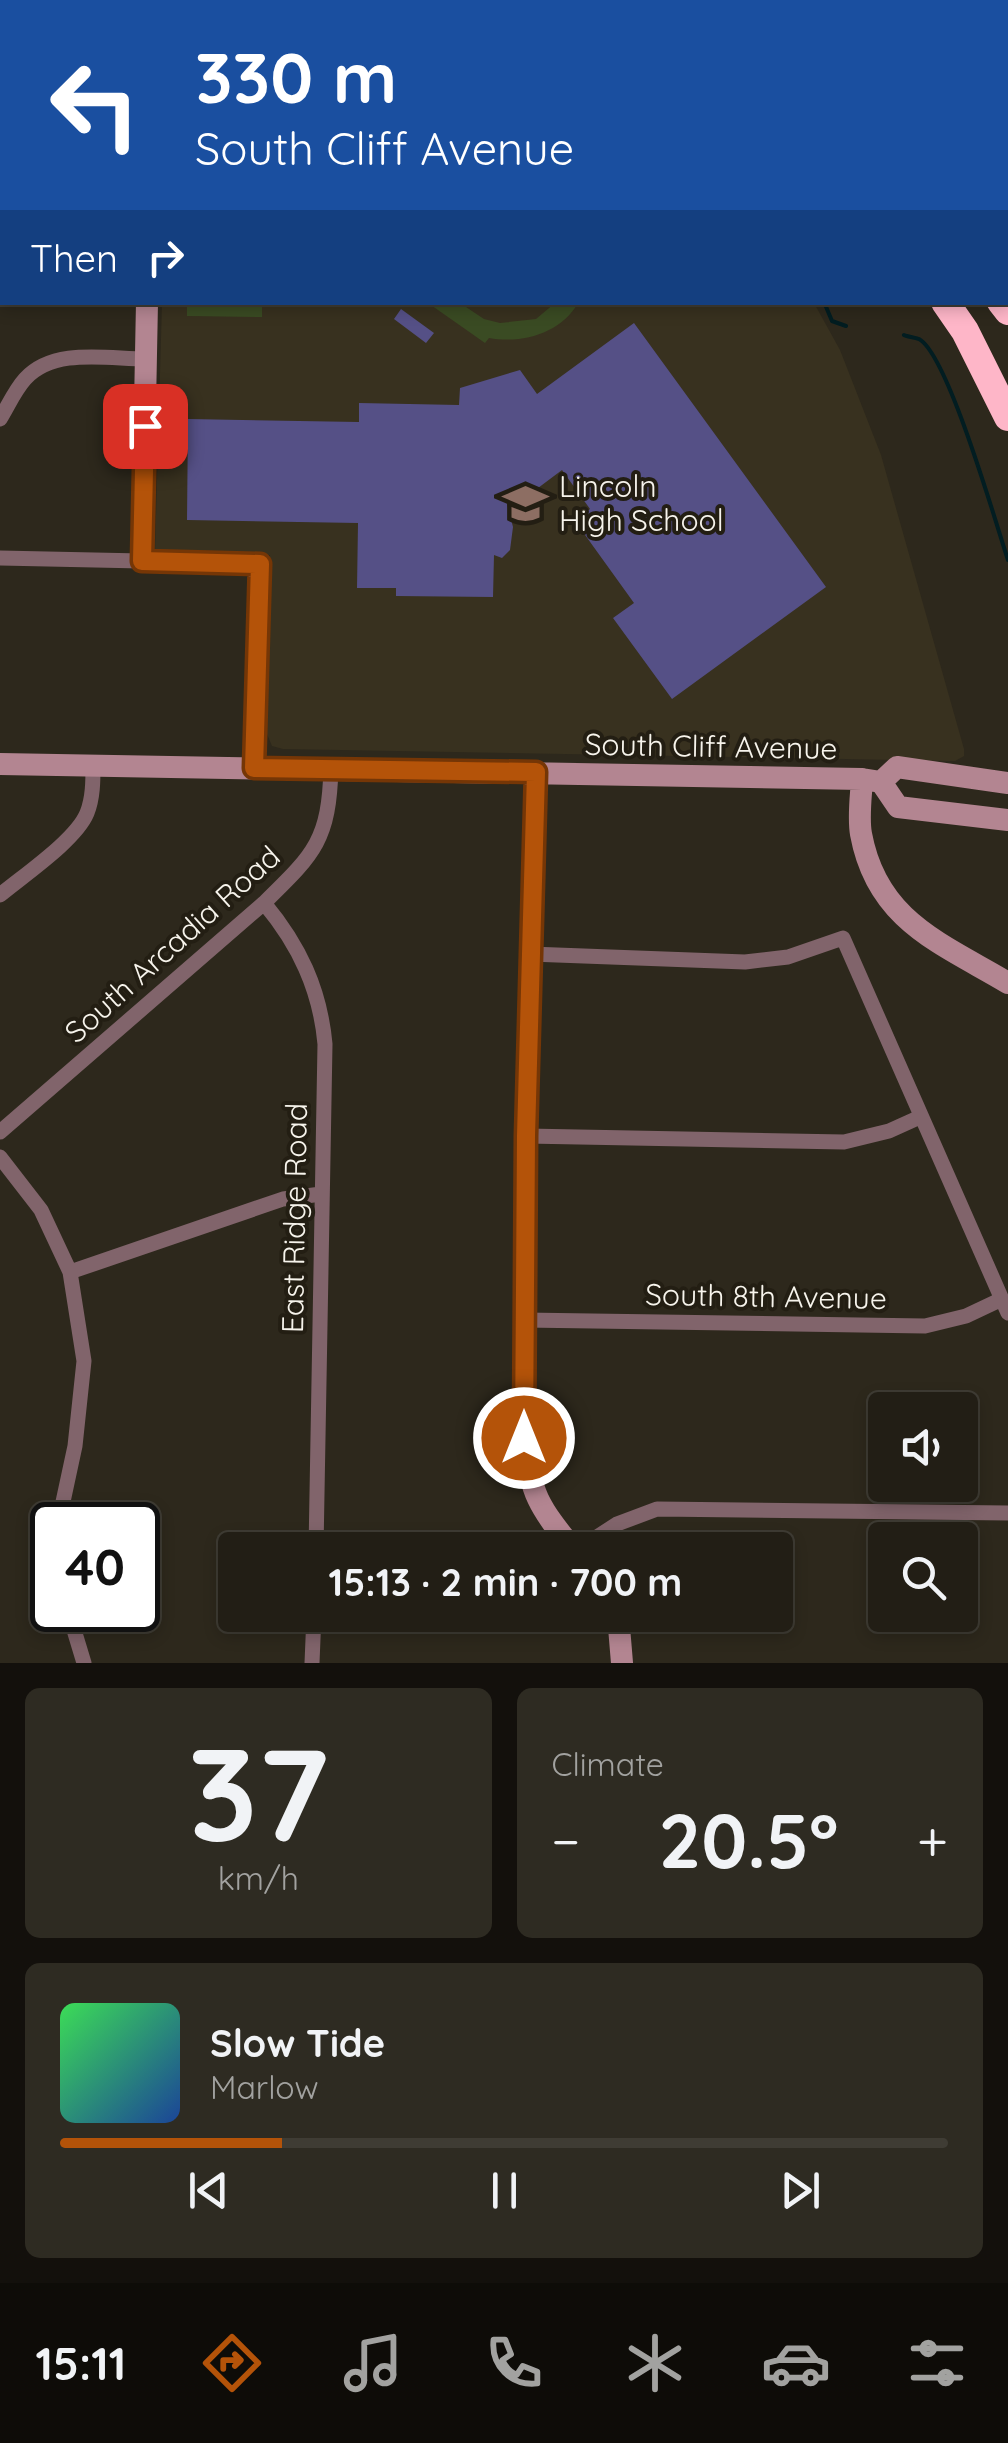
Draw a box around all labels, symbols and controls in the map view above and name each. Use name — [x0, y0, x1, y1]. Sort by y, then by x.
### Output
text: 330 m — [195, 33, 397, 121]
icon: left — [30, 40, 160, 170]
text: South Cliff Avenue — [195, 120, 574, 176]
icon: right — [138, 230, 193, 285]
text: Then — [30, 234, 118, 282]
pin — [103, 384, 188, 469]
icon: arrive — [118, 399, 173, 454]
place label: Lincoln High School — [559, 467, 724, 539]
school or university icon: Lincoln High School — [502, 479, 550, 527]
street label: South Cliff Avenue — [584, 725, 838, 767]
street label: South Arcadia Road — [56, 837, 288, 1051]
street label: East Ridge Road — [273, 1103, 315, 1333]
street label: South 8th Avenue — [645, 1275, 887, 1317]
position arrow — [472, 1386, 576, 1490]
map controls — [868, 1392, 978, 1632]
button: sound — [868, 1392, 978, 1502]
speed limit sign: 40 — [30, 1502, 160, 1632]
button: search — [868, 1522, 978, 1632]
text: 15:13 · 2 min · 700 m — [329, 1558, 682, 1606]
text: 37 — [188, 1711, 329, 1874]
text: Climate — [552, 1744, 664, 1784]
text: 20.5° — [659, 1793, 839, 1887]
text: − — [552, 1806, 580, 1875]
text: + — [917, 1806, 948, 1875]
text: km/h — [218, 1858, 299, 1898]
text: Slow Tide — [210, 2019, 385, 2067]
text: Marlow — [210, 2067, 319, 2107]
icon: previous — [181, 2163, 236, 2218]
icon: pause — [477, 2163, 532, 2218]
icon: next — [773, 2163, 828, 2218]
icon: directions — [197, 2328, 267, 2398]
icon: music — [338, 2328, 408, 2398]
icon: phone — [479, 2328, 549, 2398]
icon: climate — [620, 2328, 690, 2398]
icon: car — [761, 2328, 831, 2398]
icon: filters — [902, 2328, 972, 2398]
text: 15:11 — [36, 2335, 126, 2391]

